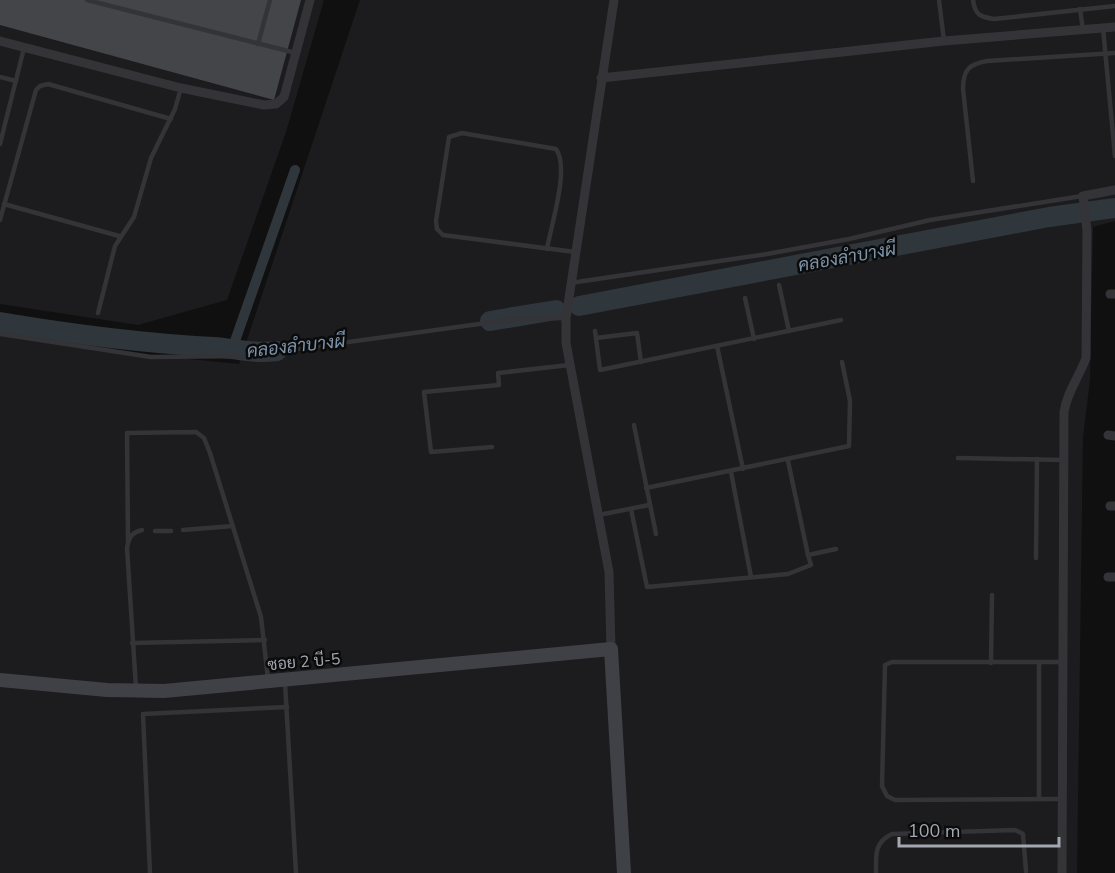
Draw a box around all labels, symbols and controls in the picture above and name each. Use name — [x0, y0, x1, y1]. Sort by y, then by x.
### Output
water label: คลองลำบางผี — [796, 235, 899, 277]
water label: คลองลำบางผี — [245, 328, 347, 363]
street label: ซอย 2 บี-5 — [267, 647, 341, 676]
scale bar — [899, 810, 1060, 848]
text: 100 m — [908, 819, 960, 843]

